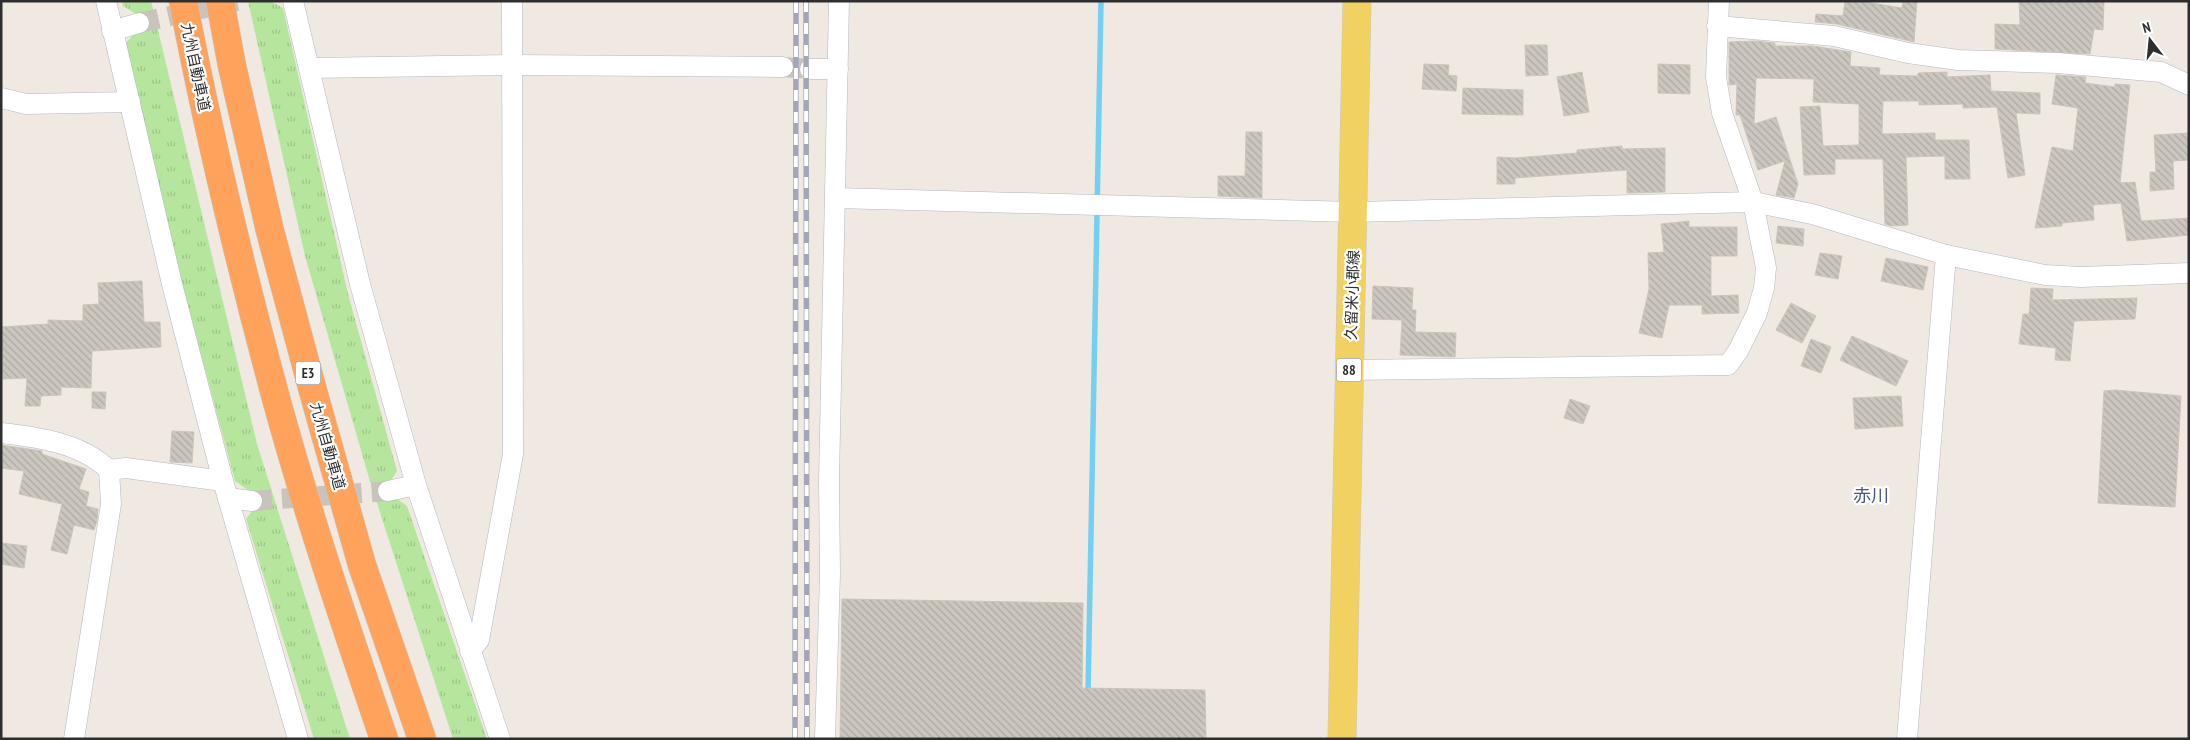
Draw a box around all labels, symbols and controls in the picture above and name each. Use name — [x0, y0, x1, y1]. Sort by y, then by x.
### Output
north arrow — [2125, 15, 2175, 65]
text: N — [2140, 18, 2153, 37]
street label: 九州自動車道 — [177, 21, 215, 113]
street label: 久留米小郡線 — [1341, 250, 1363, 340]
road number: 88 — [1336, 358, 1362, 382]
road number: E3 — [296, 362, 320, 384]
street label: 九州自動車道 — [306, 400, 350, 492]
district label: 赤川 — [1853, 484, 1889, 507]

